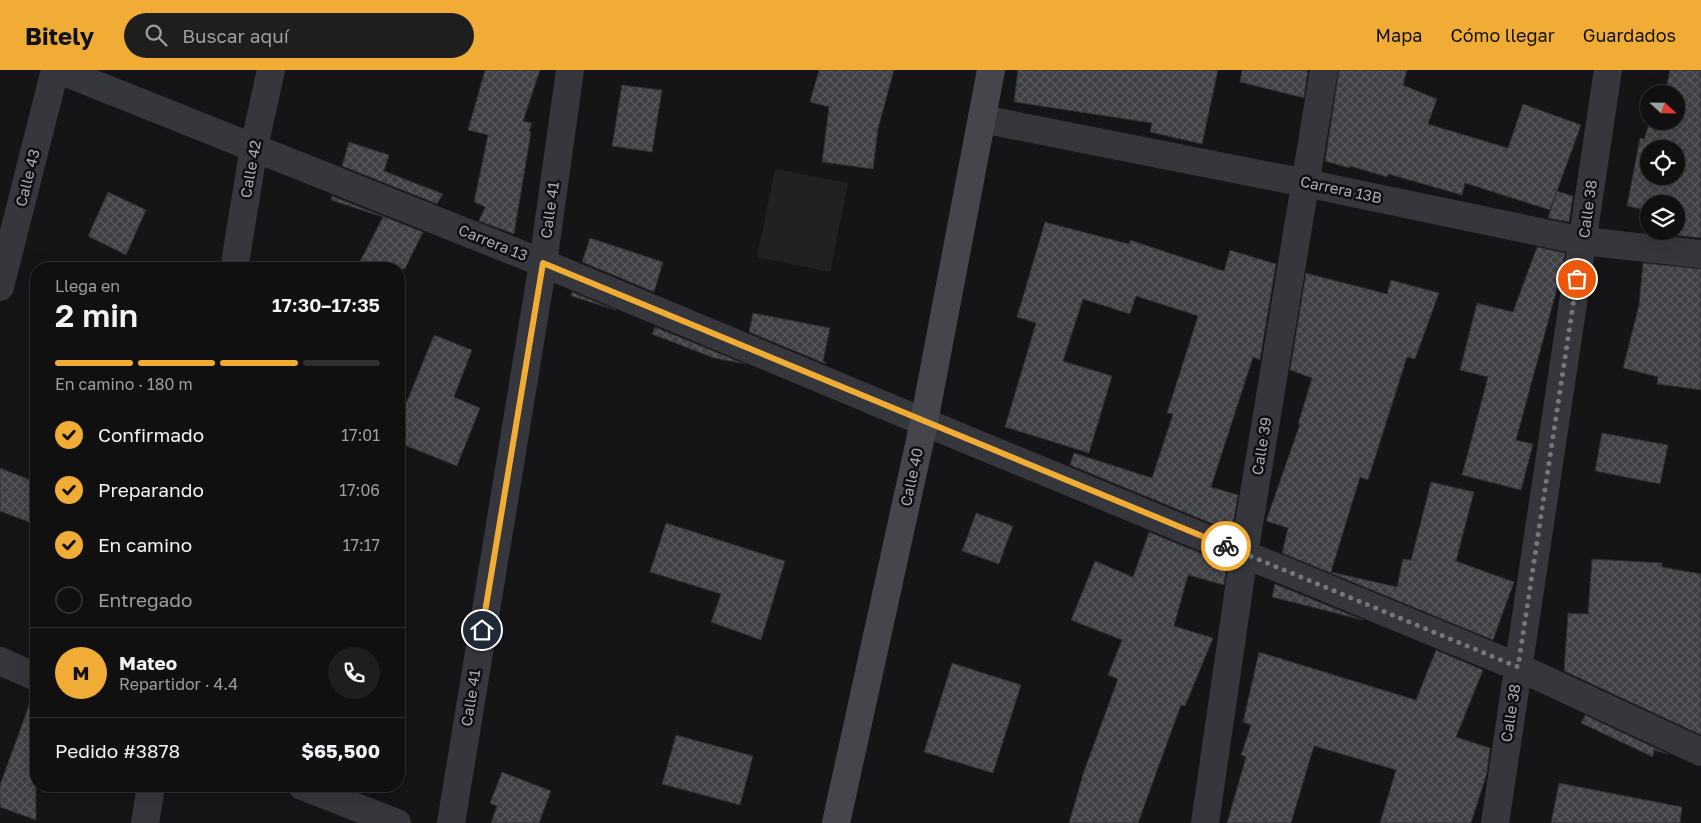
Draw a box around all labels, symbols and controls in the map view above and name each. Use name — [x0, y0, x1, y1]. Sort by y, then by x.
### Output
search box — [124, 13, 474, 58]
text: Bitely — [25, 21, 94, 50]
icon: search — [142, 21, 170, 49]
text: Buscar aquí — [182, 24, 289, 47]
text: Mapa — [1376, 24, 1422, 46]
text: Cómo llegar — [1450, 24, 1555, 46]
text: Guardados — [1583, 24, 1676, 46]
north arrow — [1640, 85, 1685, 130]
map controls — [1640, 85, 1685, 240]
street label: Calle 42 — [236, 138, 264, 199]
button: locate — [1640, 140, 1685, 185]
street label: Calle 43 — [11, 147, 43, 208]
street label: Carrera 13B — [1299, 172, 1384, 206]
street label: Calle 38 — [1574, 179, 1600, 239]
street label: Calle 41 — [536, 180, 562, 239]
button: layers — [1640, 195, 1685, 240]
street label: Carrera 13 — [456, 220, 531, 264]
pin — [1556, 258, 1598, 300]
icon: bag — [1563, 265, 1591, 293]
text: Llega en — [55, 276, 120, 296]
text: 17:30–17:35 — [272, 293, 380, 316]
text: 2 min — [55, 296, 138, 334]
text: En camino · 180 m — [55, 374, 193, 394]
street label: Calle 39 — [1248, 416, 1274, 476]
icon: check — [55, 421, 83, 449]
text: Confirmado — [98, 423, 204, 446]
text: 17:01 — [341, 425, 380, 445]
street label: Calle 40 — [896, 446, 926, 508]
icon: check — [55, 476, 83, 504]
text: Preparando — [98, 478, 204, 501]
text: 17:06 — [339, 480, 380, 500]
courier — [1201, 521, 1251, 571]
icon: check — [55, 531, 83, 559]
icon: bike — [1212, 532, 1240, 560]
text: En camino — [98, 533, 192, 556]
text: 17:17 — [343, 535, 380, 555]
text: Entregado — [98, 588, 192, 611]
pin — [461, 609, 503, 651]
icon: home — [468, 616, 496, 644]
button: phone — [328, 647, 380, 699]
text: Mateo — [119, 651, 177, 674]
text: M — [73, 661, 89, 684]
street label: Calle 41 — [457, 668, 483, 727]
text: Repartidor · 4.4 — [119, 674, 238, 694]
street label: Calle 38 — [1497, 683, 1523, 743]
text: Pedido #3878 — [55, 739, 180, 762]
text: $65,500 — [301, 739, 380, 762]

